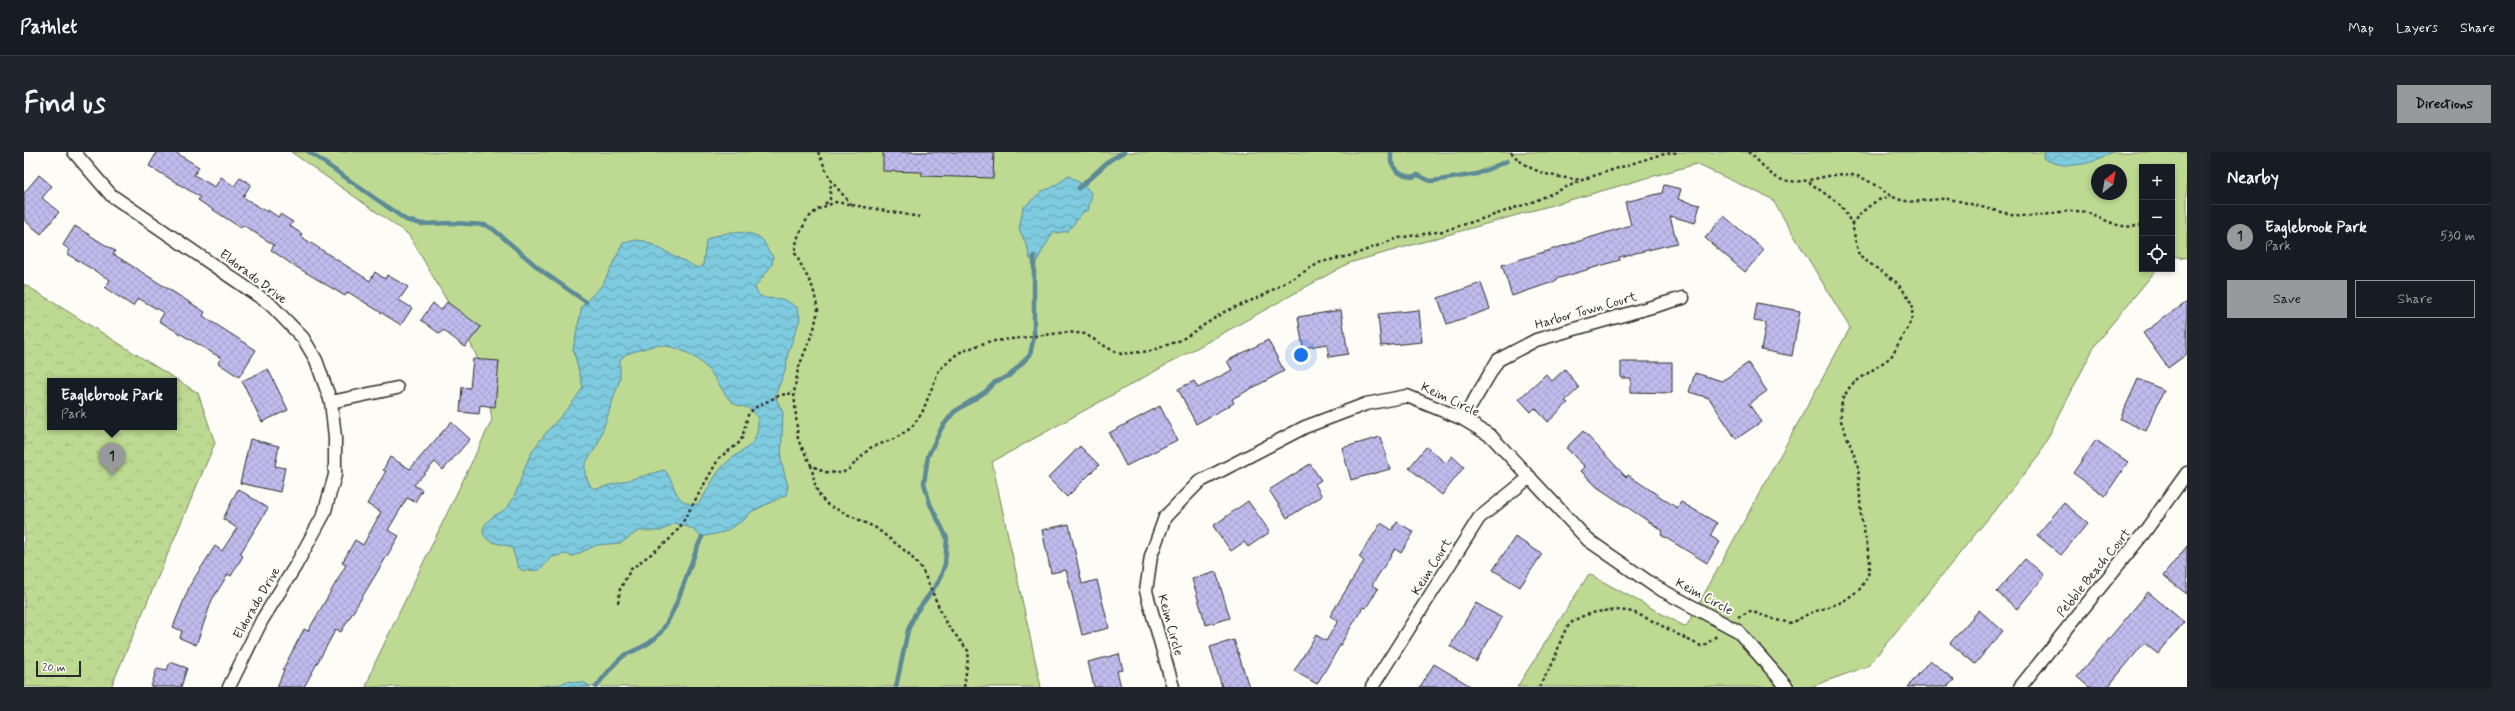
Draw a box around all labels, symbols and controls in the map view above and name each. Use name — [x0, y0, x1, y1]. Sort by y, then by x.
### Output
text: Pathlet — [20, 15, 77, 40]
text: Map — [2348, 19, 2374, 37]
text: Layers — [2396, 19, 2438, 37]
text: Share — [2460, 19, 2495, 37]
button: Directions — [2397, 85, 2491, 123]
text: Find us — [24, 86, 105, 123]
north arrow — [2091, 164, 2127, 200]
map controls — [2139, 164, 2175, 272]
button: + — [2139, 164, 2175, 200]
text: Nearby — [2227, 167, 2279, 189]
button: − — [2139, 200, 2175, 236]
text: Eaglebrook Park — [2265, 218, 2367, 238]
text: 1 — [2237, 228, 2243, 245]
text: 530 m — [2440, 228, 2475, 245]
button: locate — [2139, 236, 2175, 272]
text: Park — [2265, 238, 2291, 255]
street label: Eldorado Drive — [216, 246, 290, 308]
button: Save — [2227, 280, 2347, 318]
button: Share — [2355, 280, 2475, 318]
street label: Harbor Town Court — [1533, 288, 1639, 334]
your location — [1291, 345, 1311, 365]
popup — [47, 378, 177, 430]
street label: Keim Circle — [1418, 379, 1482, 421]
text: Eaglebrook Park — [61, 386, 163, 406]
text: Park — [61, 406, 87, 423]
pin: 1 — [99, 443, 125, 476]
street label: Pebble Beach Court — [2053, 525, 2135, 621]
street label: Keim Court — [1408, 535, 1456, 599]
street label: Eldorado Drive — [229, 564, 285, 642]
street label: Keim Circle — [1672, 575, 1736, 619]
street label: Keim Circle — [1153, 592, 1187, 658]
scale bar — [36, 659, 81, 678]
text: 20 m — [42, 661, 65, 675]

